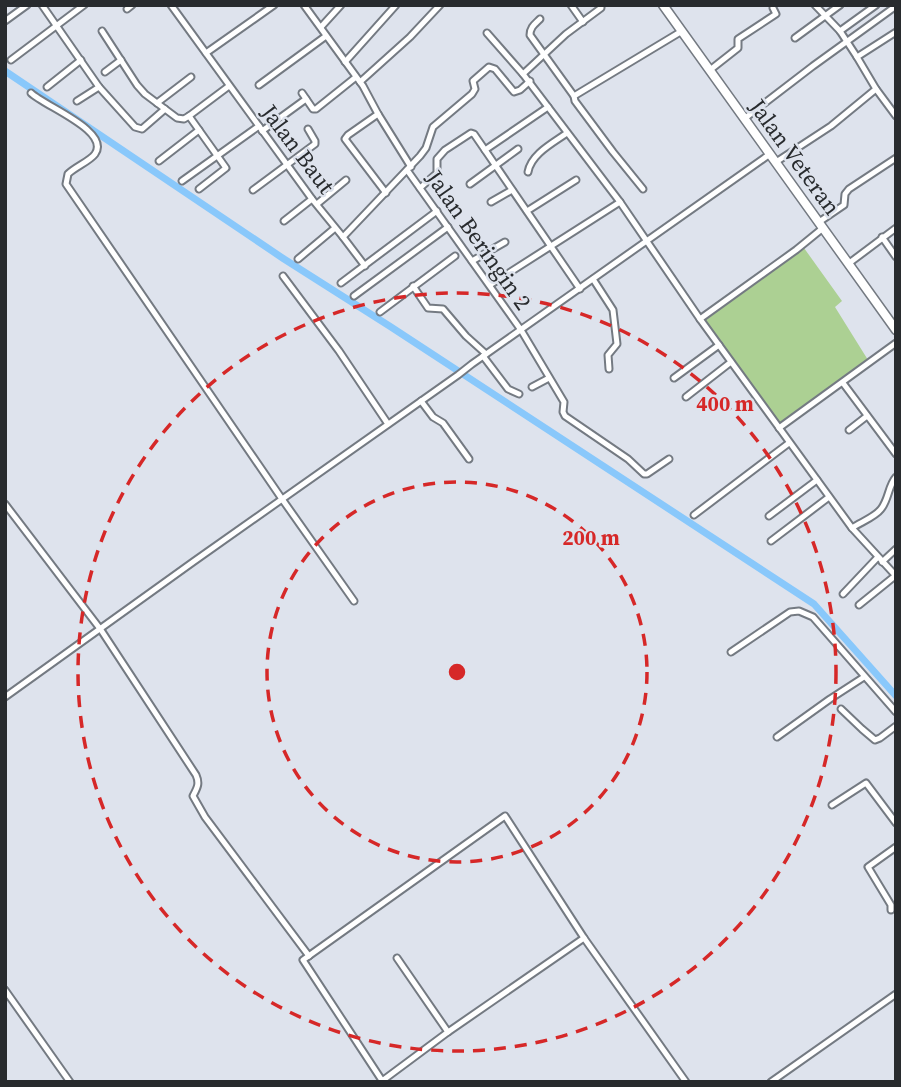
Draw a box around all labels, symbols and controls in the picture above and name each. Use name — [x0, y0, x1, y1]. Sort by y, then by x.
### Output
street label: Jalan Veteran — [741, 92, 848, 222]
street label: Jalan Baut — [253, 97, 342, 201]
street label: Jalan Beringin 2 — [418, 163, 539, 316]
text: 400 m — [696, 389, 754, 418]
text: 200 m — [562, 523, 620, 552]
centre of rings — [445, 660, 469, 684]

